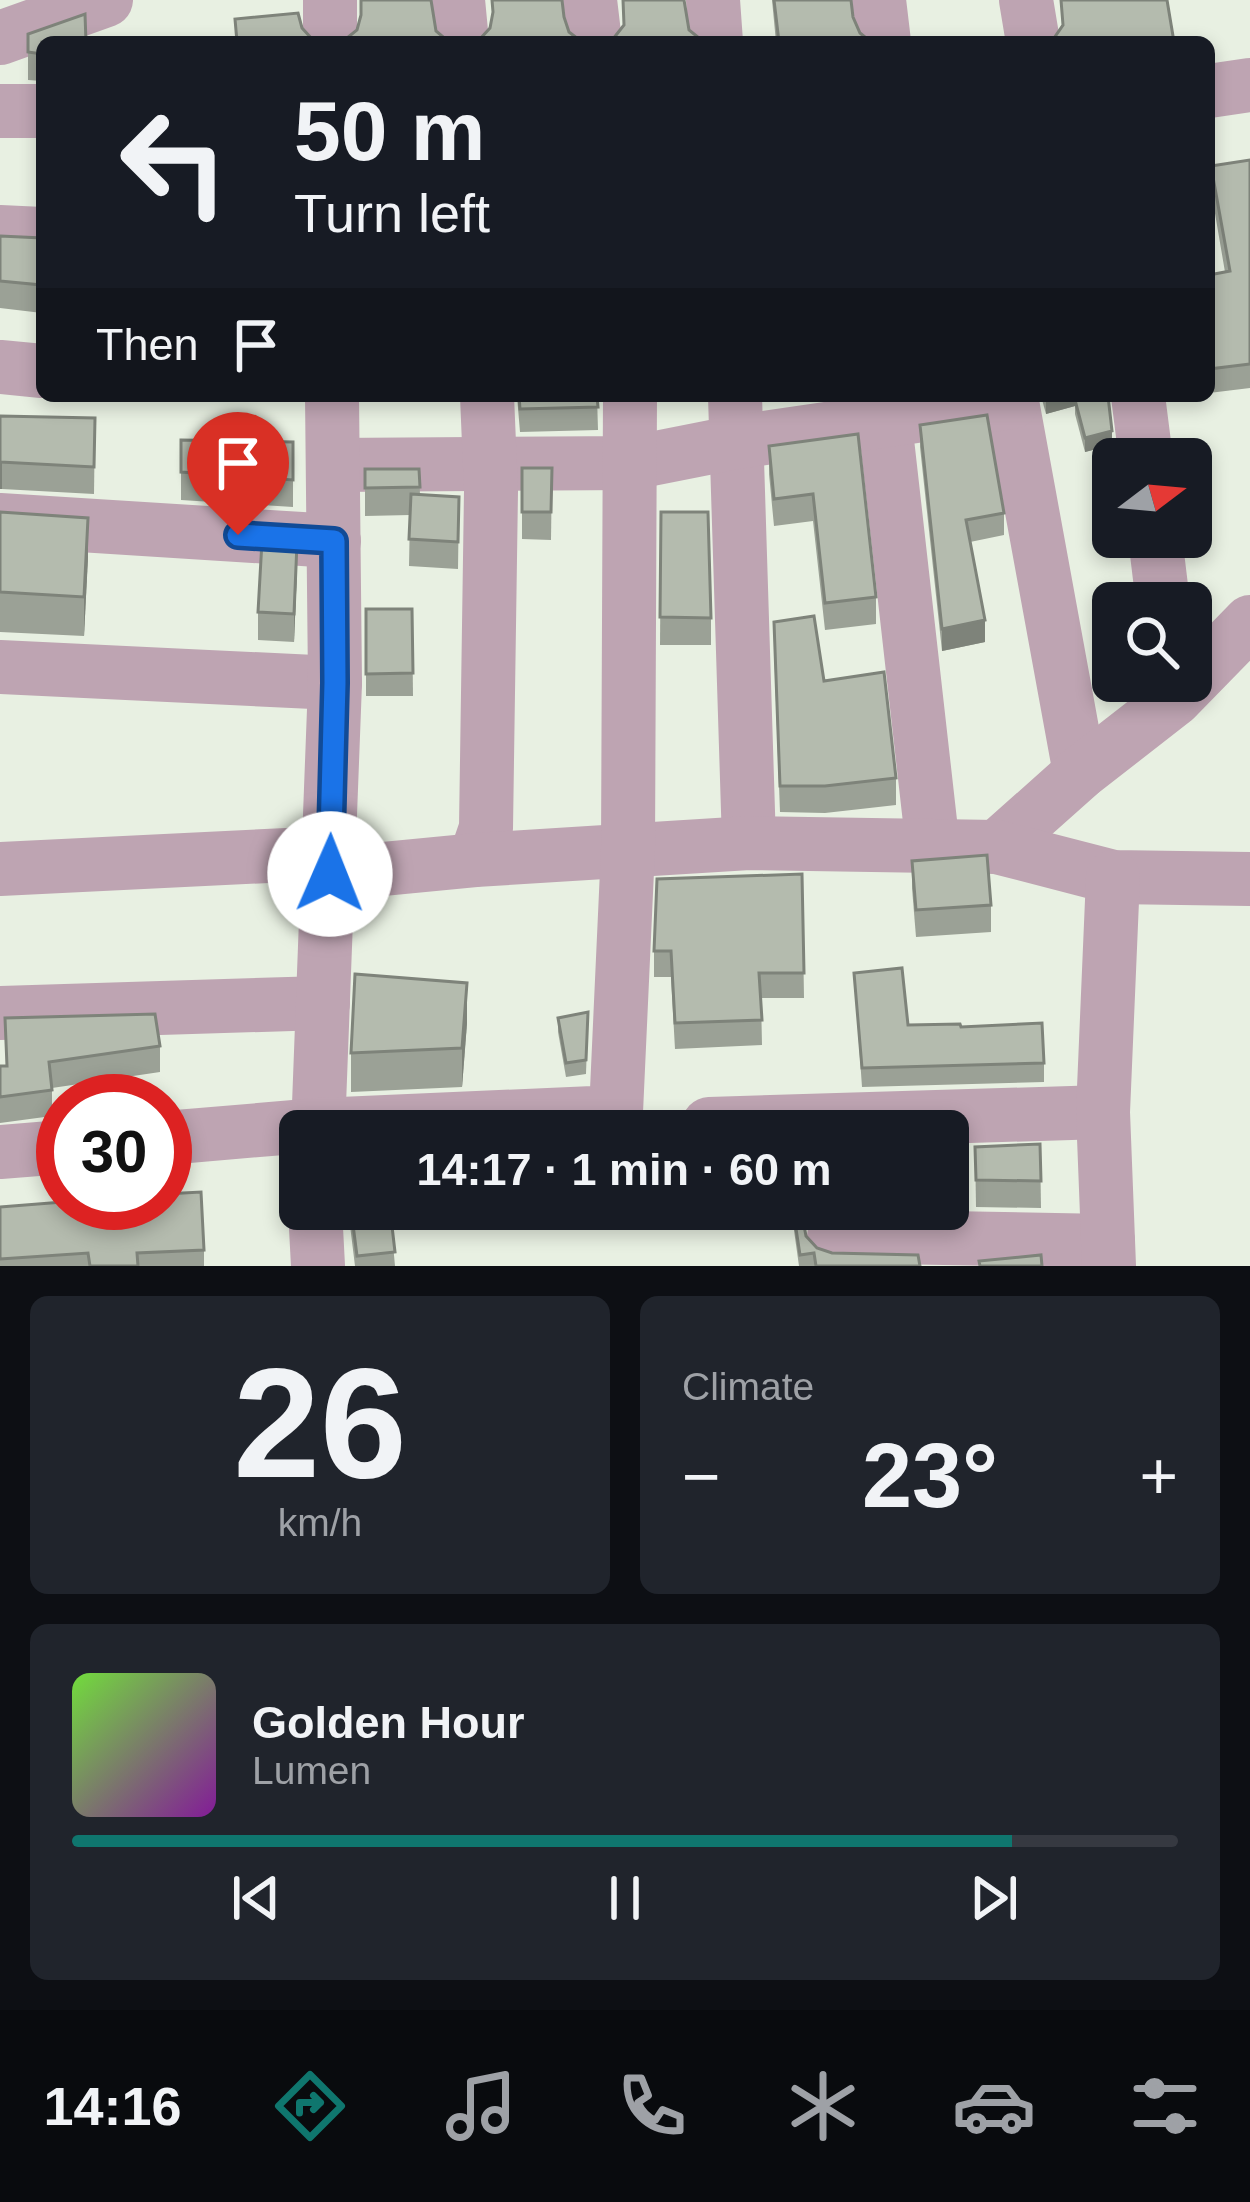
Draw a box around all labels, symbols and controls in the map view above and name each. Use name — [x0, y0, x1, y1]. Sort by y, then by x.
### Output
icon: left — [96, 84, 252, 240]
text: 50 m — [294, 84, 485, 178]
text: Turn left — [294, 183, 490, 243]
icon: arrive — [223, 312, 289, 378]
text: Then — [96, 319, 199, 370]
pin — [187, 412, 289, 535]
icon: arrive — [205, 430, 271, 496]
north arrow — [1092, 438, 1212, 558]
map controls — [1092, 438, 1212, 702]
button: search — [1092, 582, 1212, 702]
position arrow — [267, 811, 393, 937]
speed limit sign: 30 — [36, 1074, 192, 1230]
text: 14:17 · 1 min · 60 m — [416, 1144, 832, 1195]
text: 26 — [233, 1336, 407, 1510]
text: Climate — [682, 1365, 814, 1408]
text: 23° — [862, 1426, 998, 1526]
text: − — [682, 1439, 721, 1513]
text: + — [1139, 1439, 1178, 1513]
text: km/h — [278, 1501, 362, 1544]
text: Golden Hour — [252, 1697, 524, 1748]
text: Lumen — [252, 1749, 371, 1792]
icon: previous — [223, 1865, 289, 1931]
icon: pause — [592, 1865, 658, 1931]
icon: next — [961, 1865, 1027, 1931]
icon: directions — [268, 2064, 352, 2148]
icon: music — [439, 2064, 523, 2148]
icon: phone — [610, 2064, 694, 2148]
icon: climate — [781, 2064, 865, 2148]
icon: car — [952, 2064, 1036, 2148]
icon: filters — [1123, 2064, 1207, 2148]
text: 14:16 — [43, 2076, 182, 2136]

